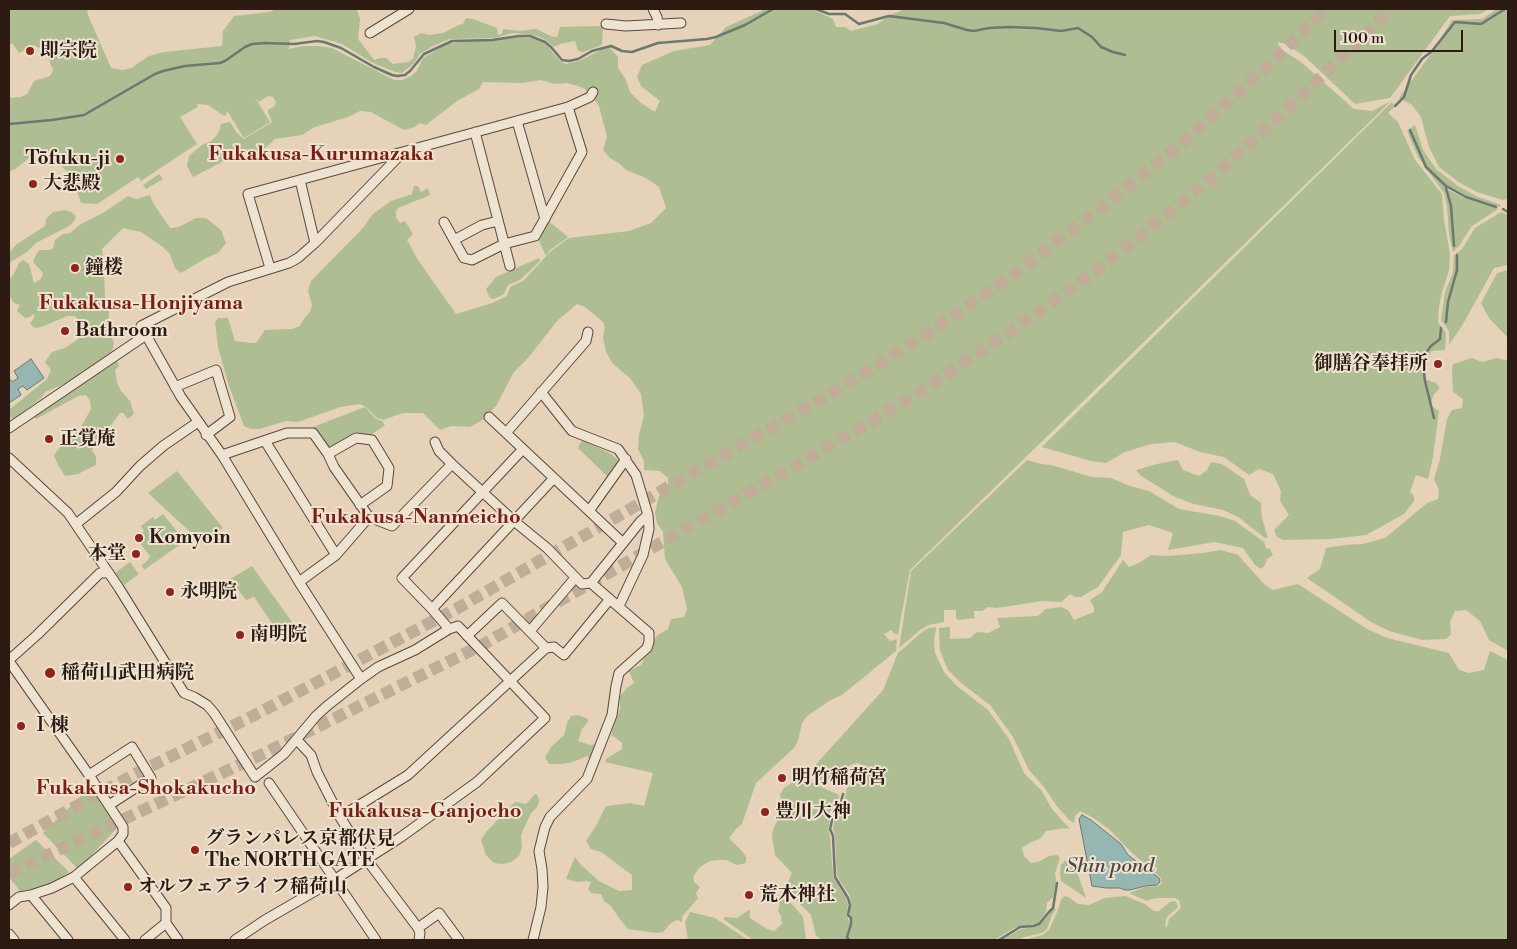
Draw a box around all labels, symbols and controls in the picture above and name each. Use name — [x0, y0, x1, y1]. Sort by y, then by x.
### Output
scale bar — [1337, 20, 1466, 52]
text: 100 m — [1342, 29, 1384, 48]
place label: 即宗院 — [40, 40, 97, 62]
marker: 即宗院 — [24, 45, 36, 57]
district label: Fukakusa-Kurumazaka — [208, 143, 434, 167]
place label: Tōfuku-ji — [26, 148, 110, 170]
marker: Tōfuku-ji — [114, 153, 126, 165]
place label: 大悲殿 — [43, 173, 100, 195]
marker: 大悲殿 — [27, 178, 39, 190]
place label: 鐘楼 — [85, 257, 123, 279]
marker: 鐘楼 — [69, 262, 81, 274]
district label: Fukakusa-Honjiyama — [39, 292, 243, 316]
place label: Bathroom — [75, 320, 168, 342]
marker: Bathroom — [59, 325, 71, 337]
place label: 御膳谷奉拝所 — [1314, 353, 1428, 375]
marker: 御膳谷奉拝所 — [1432, 358, 1444, 370]
place label: 正覚庵 — [59, 428, 116, 450]
marker: 正覚庵 — [43, 433, 55, 445]
district label: Fukakusa-Nanmeicho — [311, 506, 521, 530]
place label: Komyoin — [149, 527, 231, 549]
marker: Komyoin — [133, 532, 145, 544]
place label: 本堂 — [88, 543, 126, 565]
marker: 本堂 — [130, 548, 142, 560]
place label: 永明院 — [180, 581, 237, 603]
marker: 永明院 — [164, 586, 176, 598]
place label: 南明院 — [250, 624, 307, 646]
marker: 南明院 — [234, 629, 246, 641]
place label: 稲荷山武田病院 — [61, 662, 194, 684]
marker: 稲荷山武田病院 — [43, 666, 57, 680]
place label: Ⅰ棟 — [31, 715, 69, 737]
marker: Ⅰ棟 — [15, 720, 27, 732]
place label: 明竹稲荷宮 — [792, 767, 887, 789]
marker: 明竹稲荷宮 — [776, 772, 788, 784]
district label: Fukakusa-Shokakucho — [36, 777, 256, 801]
district label: Fukakusa-Ganjocho — [329, 800, 521, 824]
place label: 豊川大神 — [775, 801, 851, 823]
marker: 豊川大神 — [759, 806, 771, 818]
place label: グランパレス京都伏見 The NORTH GATE — [205, 828, 395, 872]
marker: グランパレス京都伏見 The NORTH GATE — [189, 844, 201, 856]
water label: Shin pond — [1066, 855, 1154, 879]
place label: オルフェアライフ稲荷山 — [138, 876, 347, 898]
marker: オルフェアライフ稲荷山 — [122, 881, 134, 893]
place label: 荒木神社 — [759, 884, 835, 906]
marker: 荒木神社 — [743, 889, 755, 901]

